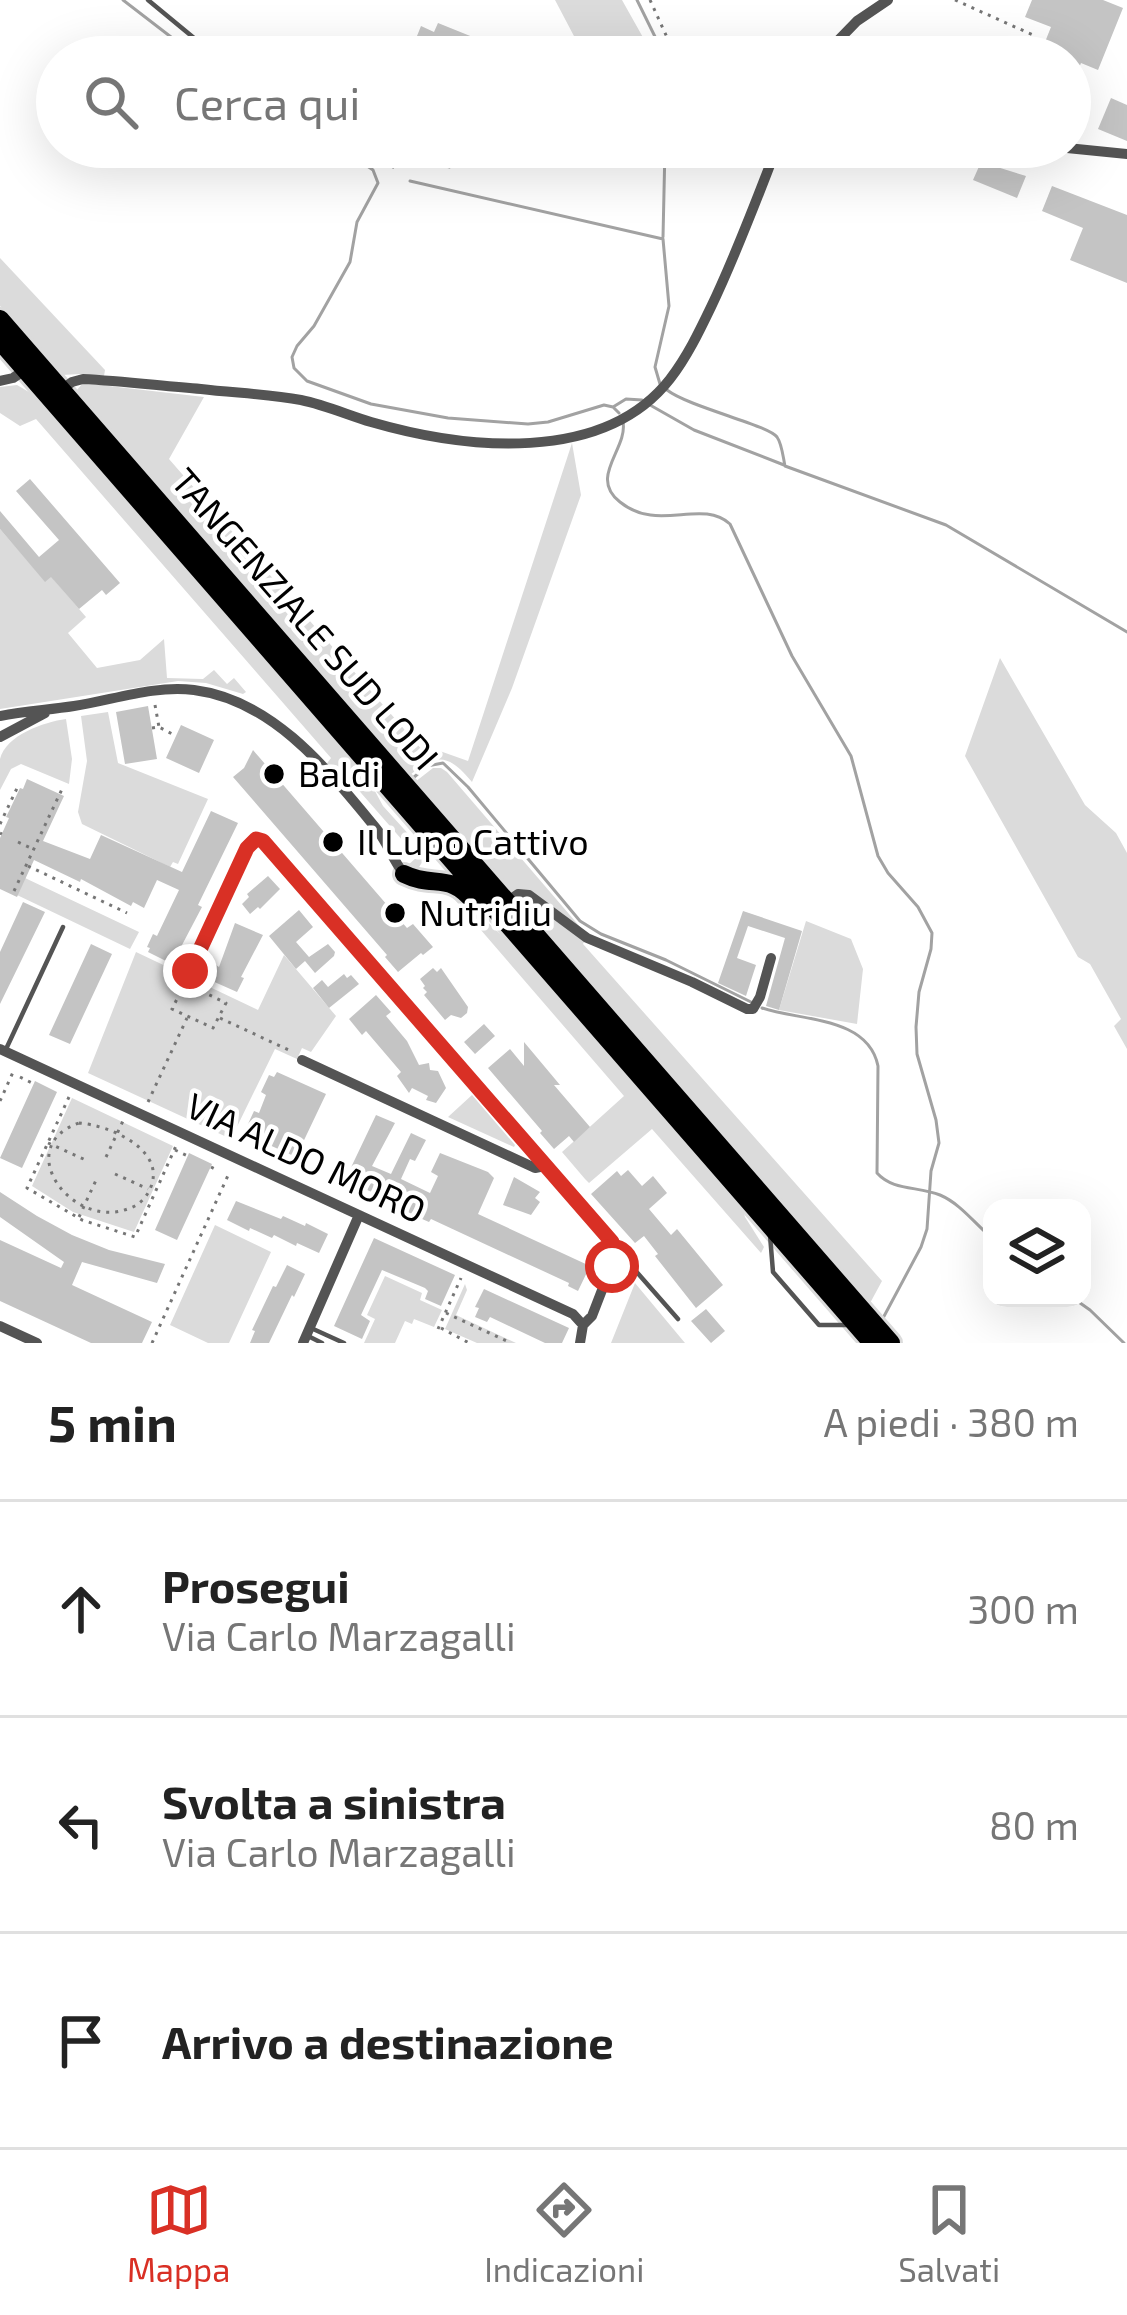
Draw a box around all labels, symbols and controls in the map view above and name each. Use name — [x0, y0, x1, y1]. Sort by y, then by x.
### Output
search box — [36, 36, 1091, 168]
icon: search — [78, 69, 144, 135]
text: Cerca qui — [174, 75, 360, 129]
street label: TANGENZIALE SUD LODI — [164, 459, 449, 777]
place label: Baldi — [298, 751, 380, 794]
marker: Baldi — [261, 761, 287, 787]
place label: Il Lupo Cattivo — [357, 819, 589, 862]
marker: Il Lupo Cattivo — [320, 829, 346, 855]
place label: Nutridiu — [419, 890, 552, 933]
marker: Nutridiu — [382, 900, 408, 926]
route end — [163, 944, 217, 998]
street label: VIA ALDO MORO — [180, 1082, 433, 1231]
map controls — [983, 1199, 1091, 1307]
button: layers — [983, 1199, 1091, 1307]
route start — [585, 1239, 639, 1293]
text: 5 min — [48, 1391, 177, 1452]
text: A piedi · 380 m — [823, 1398, 1079, 1445]
text: Prosegui — [162, 1558, 350, 1612]
icon: ahead — [48, 1576, 114, 1642]
text: 300 m — [967, 1585, 1079, 1632]
text: Via Carlo Marzagalli — [162, 1612, 516, 1659]
text: Svolta a sinistra — [162, 1774, 506, 1828]
icon: left — [48, 1792, 114, 1858]
text: 80 m — [989, 1801, 1079, 1848]
text: Via Carlo Marzagalli — [162, 1828, 516, 1875]
icon: arrive — [48, 2008, 114, 2074]
text: Arrivo a destinazione — [162, 2014, 614, 2068]
tab: Mappa — [127, 2177, 230, 2289]
tab: Indicazioni — [484, 2177, 644, 2289]
tab: Salvati — [898, 2177, 1000, 2289]

